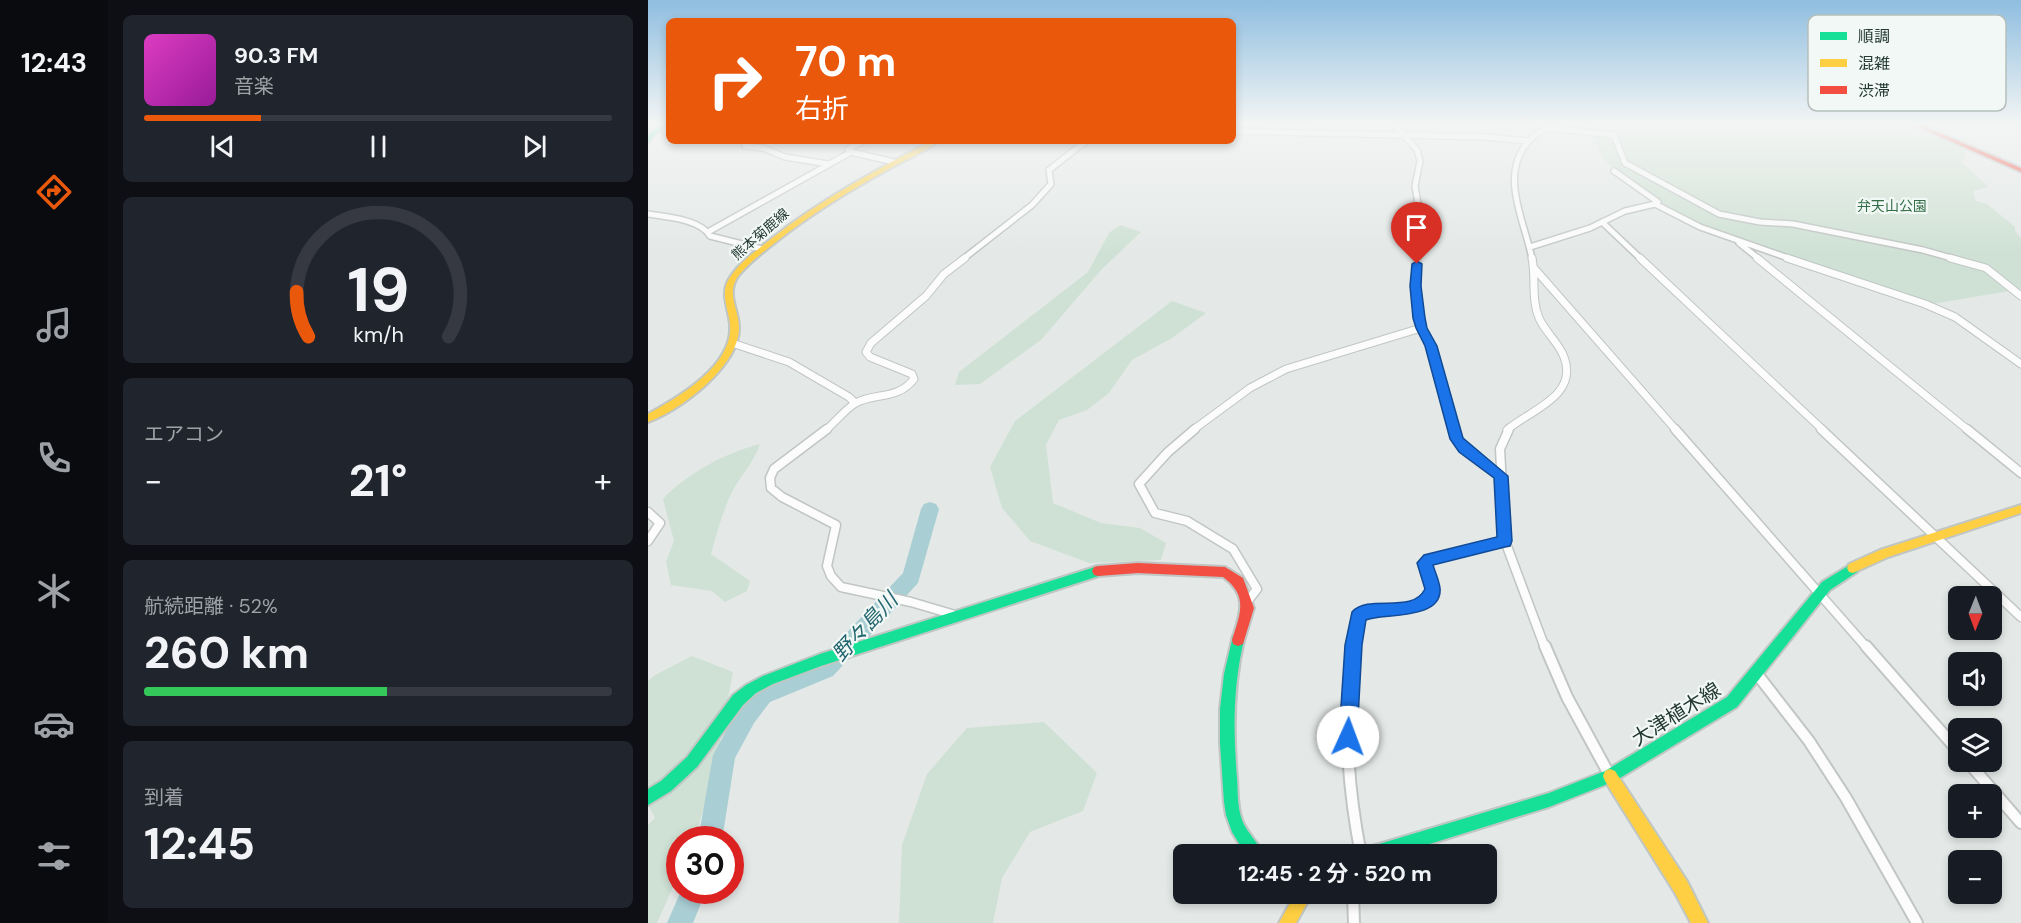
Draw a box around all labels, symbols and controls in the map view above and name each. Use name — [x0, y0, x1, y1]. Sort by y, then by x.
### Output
legend — [1808, 15, 2006, 111]
text: 順調 — [1858, 26, 1890, 47]
text: 70 m — [795, 34, 896, 89]
text: 90.3 FM — [234, 41, 318, 70]
icon: right — [696, 42, 774, 120]
text: 12:43 — [21, 45, 87, 80]
text: 混雑 — [1858, 53, 1890, 74]
text: 音楽 — [234, 73, 274, 99]
text: 渋滞 — [1858, 80, 1890, 101]
text: 右折 — [795, 91, 849, 126]
icon: previous — [206, 130, 239, 163]
icon: pause — [362, 130, 395, 163]
icon: next — [518, 130, 551, 163]
icon: directions — [33, 171, 75, 213]
park label: 弁天山公園 — [1857, 197, 1927, 215]
pin — [1391, 202, 1442, 264]
street label: 熊本菊鹿線 — [728, 204, 792, 264]
icon: arrive — [1400, 211, 1433, 244]
text: 19 — [347, 249, 409, 330]
icon: music — [33, 304, 75, 346]
text: km/h — [353, 321, 403, 349]
text: エアコン — [144, 421, 224, 447]
icon: phone — [33, 437, 75, 479]
text: 21° — [349, 451, 407, 510]
text: − — [144, 459, 162, 502]
text: + — [594, 459, 612, 502]
icon: climate — [33, 570, 75, 612]
water label: 野々島川 — [826, 585, 905, 667]
north arrow — [1948, 586, 2002, 640]
map controls — [1948, 586, 2002, 904]
text: 航続距離 · 52% — [144, 593, 278, 619]
text: 260 km — [144, 623, 309, 682]
button: sound — [1948, 652, 2002, 706]
street label: 大津植木線 — [1627, 676, 1725, 752]
icon: car — [33, 703, 75, 745]
position arrow — [1316, 705, 1380, 769]
button: layers — [1948, 718, 2002, 772]
text: 到着 — [144, 784, 184, 810]
button: + — [1948, 784, 2002, 838]
text: 12:45 — [144, 814, 255, 873]
speed limit sign: 30 — [666, 826, 744, 904]
icon: filters — [33, 835, 75, 877]
button: − — [1948, 850, 2002, 904]
text: 12:45 · 2 分 · 520 m — [1238, 859, 1432, 888]

